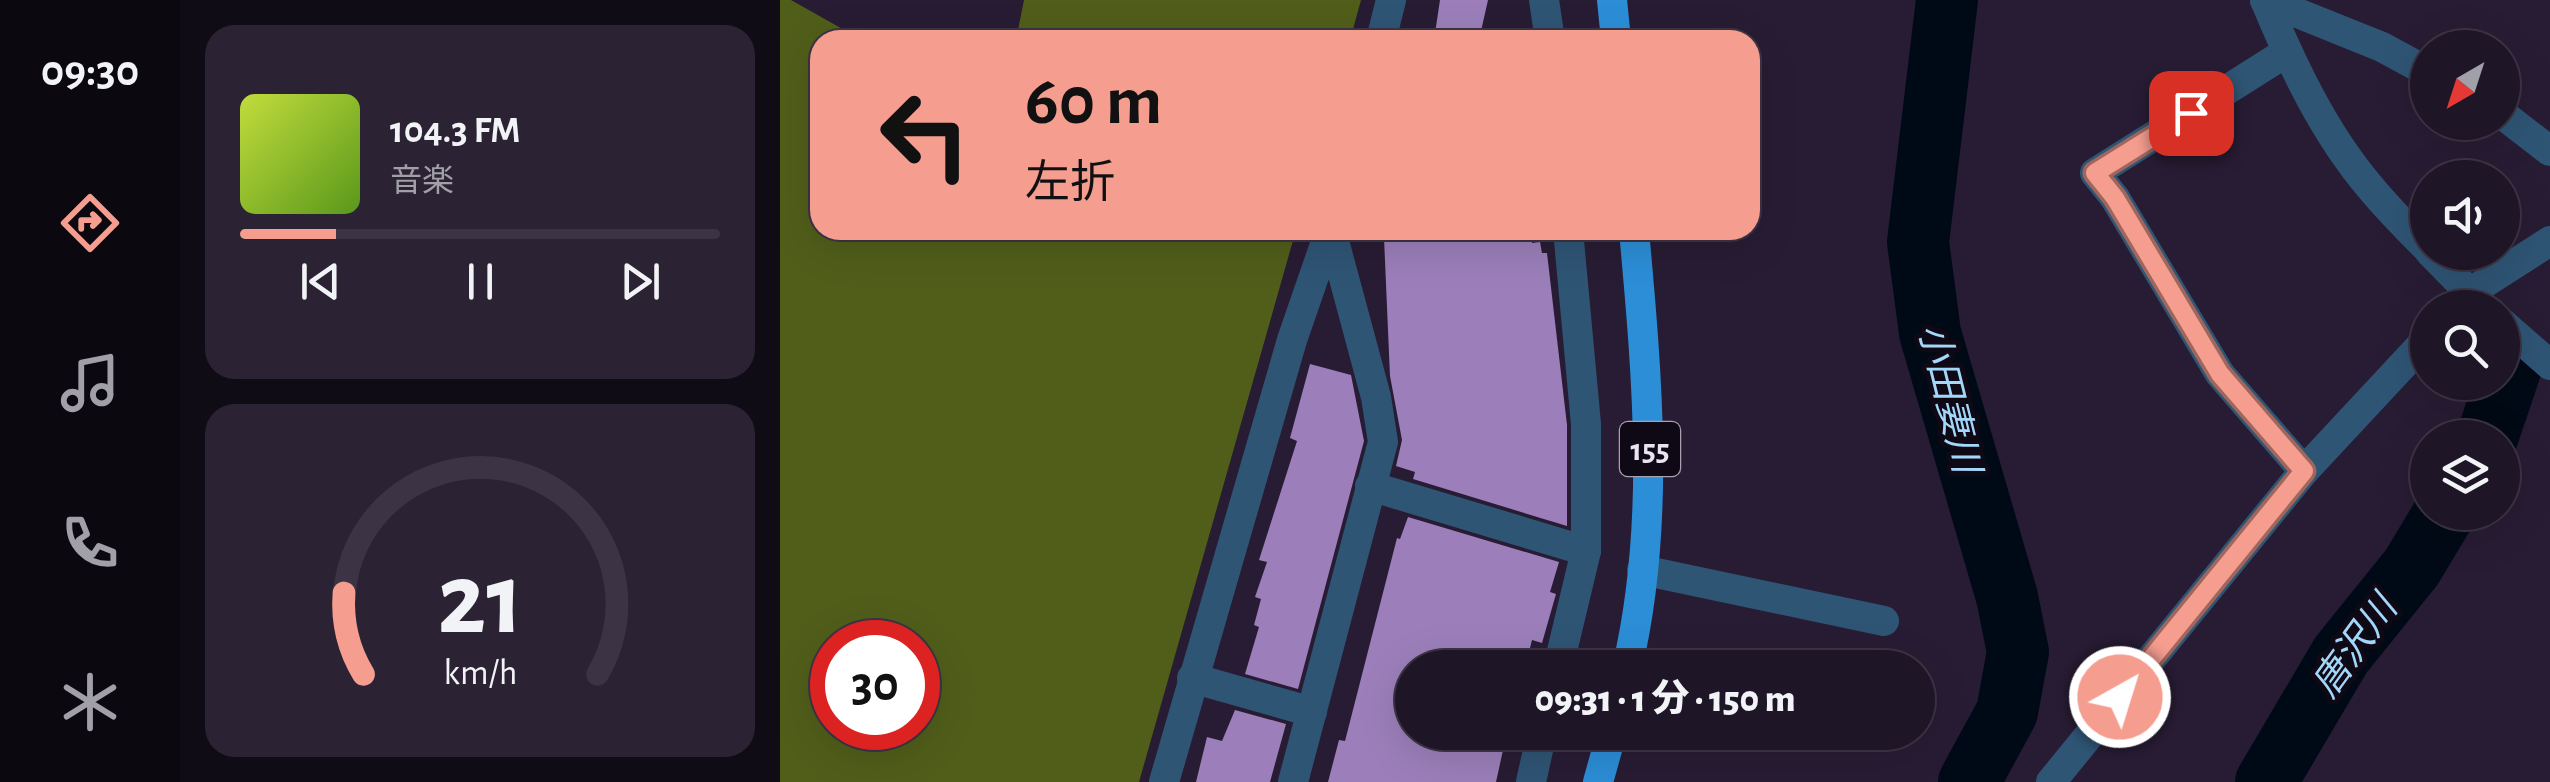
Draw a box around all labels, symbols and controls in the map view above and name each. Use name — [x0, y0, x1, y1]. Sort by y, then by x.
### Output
north arrow — [2410, 30, 2520, 140]
map controls — [2410, 30, 2520, 530]
text: 09:30 — [41, 49, 139, 94]
text: 60 m — [1025, 67, 1162, 137]
icon: left — [860, 70, 990, 200]
pin — [2149, 71, 2234, 156]
icon: arrive — [2164, 86, 2219, 141]
text: 104.3 FM — [390, 112, 521, 150]
button: sound — [2410, 160, 2520, 270]
text: 左折 — [1025, 161, 1115, 206]
text: 音楽 — [390, 165, 454, 197]
icon: directions — [55, 188, 125, 258]
icon: previous — [293, 254, 348, 309]
icon: pause — [453, 254, 508, 309]
icon: next — [613, 254, 668, 309]
button: search — [2410, 290, 2520, 400]
water label: 小田妻川 — [1911, 320, 1988, 481]
icon: music — [55, 348, 125, 418]
button: layers — [2410, 420, 2520, 530]
road number: 155 — [1620, 422, 1680, 476]
icon: phone — [55, 508, 125, 578]
text: 21 — [437, 549, 523, 653]
water label: 唐沢川 — [2305, 585, 2407, 704]
speed limit sign: 30 — [810, 620, 940, 750]
position arrow — [2068, 645, 2172, 749]
text: km/h — [443, 655, 517, 691]
icon: climate — [55, 667, 125, 737]
text: 09:31 · 1 分 · 150 m — [1534, 681, 1796, 719]

